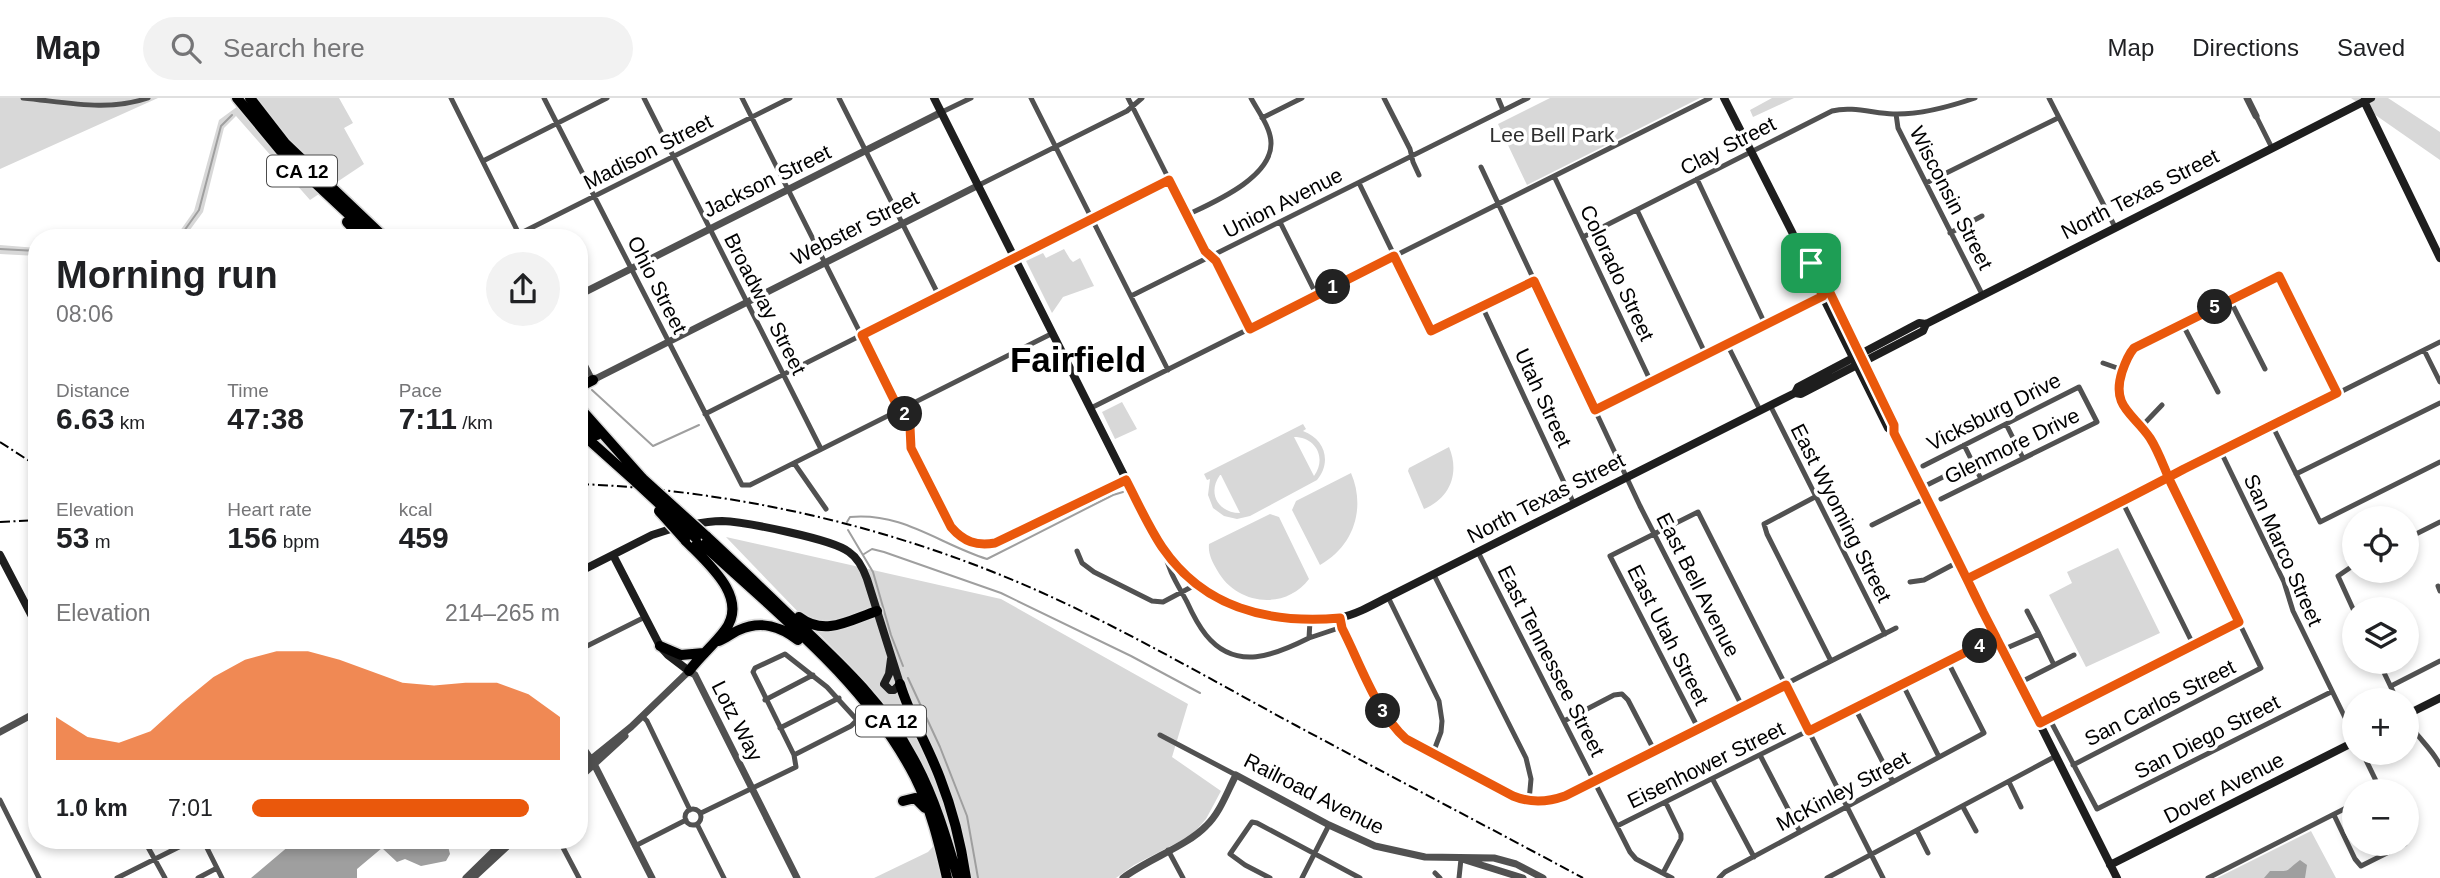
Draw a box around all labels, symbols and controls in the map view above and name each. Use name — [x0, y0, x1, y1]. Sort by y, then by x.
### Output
search box — [143, 17, 633, 80]
text: Map — [35, 29, 101, 66]
icon: search — [167, 29, 205, 67]
text: Search here — [223, 33, 365, 63]
text: Map — [2108, 34, 2154, 61]
text: Directions — [2192, 34, 2299, 61]
text: Saved — [2337, 34, 2405, 61]
street label: Madison Street — [580, 109, 716, 194]
street label: Clay Street — [1676, 112, 1779, 179]
street label: Wisconsin Street — [1905, 122, 1998, 273]
park label: Lee Bell Park — [1490, 123, 1615, 146]
street label: Jackson Street — [699, 140, 834, 221]
street label: North Texas Street — [2057, 144, 2222, 243]
road number: CA 12 — [267, 156, 337, 186]
street label: Union Avenue — [1219, 163, 1346, 242]
street label: Webster Street — [787, 186, 922, 270]
street label: Colorado Street — [1576, 201, 1659, 344]
street label: Broadway Street — [720, 229, 811, 378]
street label: Ohio Street — [623, 232, 692, 337]
pin — [1781, 233, 1841, 293]
icon: arrive — [1792, 244, 1830, 282]
button: share — [486, 252, 560, 326]
text: Morning run — [56, 254, 278, 296]
pin: 1 — [1316, 270, 1350, 304]
text: 1 — [1327, 276, 1338, 297]
pin: 5 — [2198, 290, 2232, 325]
text: 5 — [2209, 296, 2220, 317]
text: 08:06 — [56, 301, 114, 327]
district label: Fairfield — [1010, 340, 1146, 379]
street label: Utah Street — [1511, 345, 1576, 451]
street label: Vicksburg Drive — [1923, 368, 2064, 455]
text: Distance — [56, 380, 130, 401]
text: Time — [227, 380, 269, 401]
text: Pace — [399, 380, 442, 401]
pin: 2 — [888, 396, 922, 432]
text: 6.63 — [56, 402, 114, 435]
text: 47:38 — [227, 402, 304, 435]
text: 7:11 — [399, 402, 457, 435]
text: 2 — [899, 403, 910, 424]
street label: Glenmore Drive — [1941, 403, 2083, 488]
text: km — [114, 412, 145, 433]
text: /km — [457, 412, 493, 433]
street label: East Wyoming Street — [1786, 420, 1896, 606]
street label: North Texas Street — [1463, 448, 1628, 547]
street label: San Marco Street — [2240, 470, 2327, 629]
text: Elevation — [56, 499, 134, 520]
text: Heart rate — [227, 499, 312, 520]
text: kcal — [399, 499, 432, 520]
map controls — [2342, 506, 2419, 856]
button: locate — [2342, 506, 2419, 583]
street label: East Bell Avenue — [1652, 509, 1745, 661]
text: 53 — [56, 521, 89, 554]
text: 156 — [227, 521, 277, 554]
text: 459 — [399, 521, 449, 554]
text: m — [89, 531, 110, 552]
text: bpm — [277, 531, 320, 552]
street label: East Utah Street — [1623, 561, 1714, 709]
street label: East Tennessee Street — [1493, 562, 1610, 760]
button: layers — [2342, 597, 2419, 674]
text: Elevation — [56, 600, 151, 626]
text: 214–265 m — [445, 600, 560, 626]
pin: 4 — [1962, 628, 1997, 664]
text: 4 — [1974, 635, 1985, 656]
street label: San Carlos Street — [2081, 655, 2239, 750]
street label: Lotz Way — [708, 677, 768, 765]
button: + — [2342, 688, 2419, 765]
street label: San Diego Street — [2130, 690, 2283, 783]
pin: 3 — [1366, 694, 1400, 728]
text: 3 — [1377, 700, 1388, 721]
road number: CA 12 — [856, 706, 926, 736]
street label: Eisenhower Street — [1624, 717, 1788, 812]
street label: McKinley Street — [1772, 746, 1913, 835]
street label: Dover Avenue — [2160, 747, 2288, 828]
street label: Railroad Avenue — [1241, 748, 1388, 839]
button: − — [2342, 779, 2419, 856]
text: 1.0 km — [56, 795, 128, 821]
text: 7:01 — [168, 795, 213, 821]

